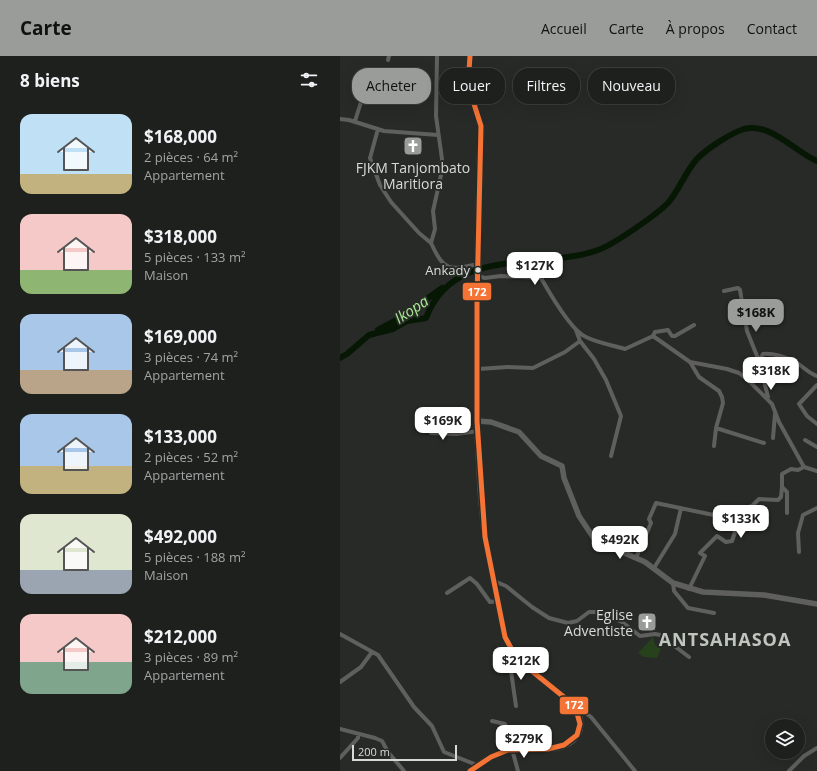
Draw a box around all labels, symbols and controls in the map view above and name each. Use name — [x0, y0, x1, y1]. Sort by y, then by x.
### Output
text: Carte — [20, 15, 72, 41]
text: Accueil — [541, 19, 587, 38]
text: Carte — [609, 19, 644, 38]
text: À propos — [666, 19, 725, 38]
text: Contact — [747, 19, 797, 38]
chip: Acheter — [352, 68, 431, 104]
chip: Louer — [439, 68, 505, 104]
chip: Filtres — [513, 68, 580, 104]
chip: Nouveau — [588, 68, 675, 104]
text: 8 biens — [20, 69, 80, 92]
icon: filters — [298, 69, 320, 91]
text: $168,000 — [144, 125, 217, 148]
icon: home — [52, 130, 100, 178]
church icon: FJKM Tanjombato Maritiora — [402, 135, 424, 157]
text: 2 pièces · 64 m² — [144, 148, 238, 166]
place label: FJKM Tanjombato Maritiora — [356, 158, 470, 193]
text: Appartement — [144, 166, 225, 184]
text: $318,000 — [144, 225, 217, 248]
icon: home — [52, 230, 100, 278]
text: 5 pièces · 133 m² — [144, 248, 245, 266]
pin: $127K — [507, 252, 563, 286]
text: $127K — [516, 256, 554, 274]
place label: Ankady — [425, 261, 470, 279]
marker: Ankady — [473, 265, 483, 275]
text: Maison — [144, 266, 188, 284]
line badge: 172 — [462, 282, 492, 301]
text: 172 — [468, 284, 486, 299]
water label: Ikopa — [390, 290, 432, 328]
pin: $168K — [728, 299, 784, 333]
text: $168K — [737, 303, 775, 321]
text: $169,000 — [144, 325, 217, 348]
icon: home — [52, 330, 100, 378]
text: 3 pièces · 74 m² — [144, 348, 238, 366]
pin: $318K — [743, 357, 799, 391]
text: $318K — [752, 361, 790, 379]
text: Appartement — [144, 366, 225, 384]
pin: $169K — [415, 407, 471, 441]
text: $169K — [424, 411, 462, 429]
text: $133,000 — [144, 425, 217, 448]
icon: home — [52, 430, 100, 478]
text: 2 pièces · 52 m² — [144, 448, 238, 466]
text: Appartement — [144, 466, 225, 484]
pin: $133K — [713, 505, 769, 539]
text: $133K — [722, 509, 760, 527]
text: $492,000 — [144, 525, 217, 548]
pin: $492K — [592, 526, 648, 560]
icon: home — [52, 530, 100, 578]
text: $492K — [601, 530, 639, 548]
text: 5 pièces · 188 m² — [144, 548, 245, 566]
text: Maison — [144, 566, 188, 584]
place label: Eglise Adventiste — [564, 605, 633, 640]
church icon: Eglise Adventiste — [636, 611, 658, 633]
text: $212,000 — [144, 625, 217, 648]
district label: ANTSAHASOA — [659, 627, 791, 651]
icon: home — [52, 630, 100, 678]
pin: $212K — [493, 647, 549, 681]
text: 3 pièces · 89 m² — [144, 648, 238, 666]
text: $212K — [502, 651, 540, 669]
text: Appartement — [144, 666, 225, 684]
line badge: 172 — [559, 696, 589, 715]
text: 172 — [565, 697, 583, 712]
map controls — [765, 719, 805, 759]
button: layers — [765, 719, 805, 759]
pin: $279K — [496, 725, 552, 759]
text: $279K — [505, 729, 543, 747]
scale bar — [352, 743, 457, 762]
text: 200 m — [358, 744, 390, 759]

